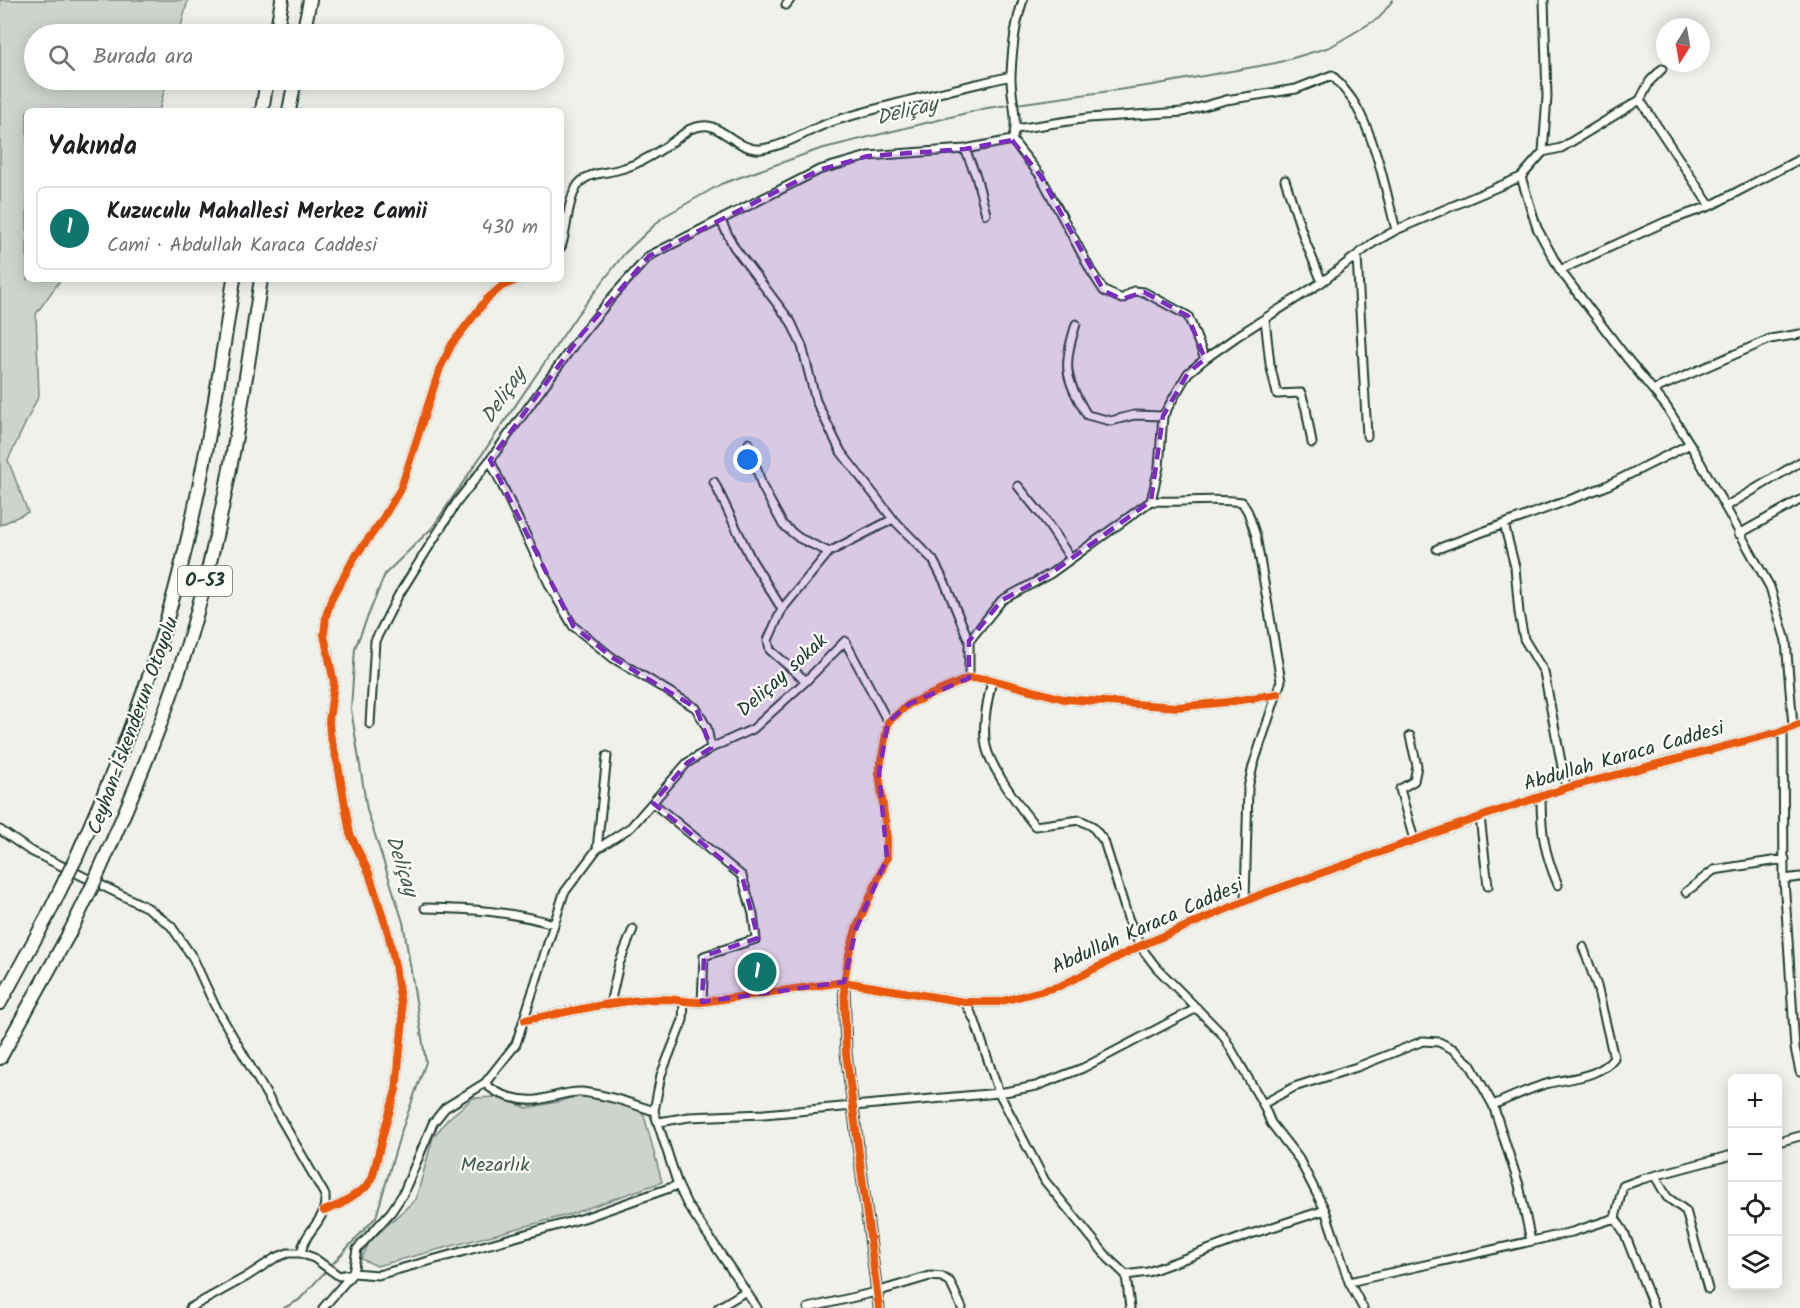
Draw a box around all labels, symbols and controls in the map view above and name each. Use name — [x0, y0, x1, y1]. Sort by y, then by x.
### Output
north arrow — [1656, 18, 1710, 72]
search box — [24, 24, 564, 90]
text: Burada ara — [93, 40, 193, 75]
icon: search — [45, 41, 78, 74]
water label: Deliçay — [873, 88, 944, 136]
text: Yakında — [48, 126, 137, 168]
text: Kuzuculu Mahallesi Merkez Camii — [107, 195, 427, 230]
text: 1 — [66, 212, 73, 244]
text: 430 m — [482, 212, 538, 244]
text: Cami · Abdullah Karaca Caddesi — [107, 230, 377, 262]
water label: Deliçay — [473, 358, 537, 431]
your location — [733, 445, 762, 474]
road number: O-53 — [178, 566, 232, 596]
street label: Ceyhan-İskenderun Otoyolu — [80, 612, 188, 840]
street label: Deliçay sokak — [730, 626, 836, 726]
street label: Abdullah Karaca Caddesi — [1520, 713, 1729, 801]
water label: Deliçay — [376, 831, 427, 904]
street label: Abdullah Karaca Caddesi — [1047, 870, 1250, 984]
pin: 1 — [738, 950, 777, 994]
map controls — [1728, 1074, 1782, 1290]
button: + — [1728, 1074, 1782, 1128]
button: − — [1728, 1128, 1782, 1182]
park label: Mezarlık — [460, 1150, 530, 1182]
button: locate — [1728, 1182, 1782, 1236]
button: layers — [1728, 1236, 1782, 1290]

